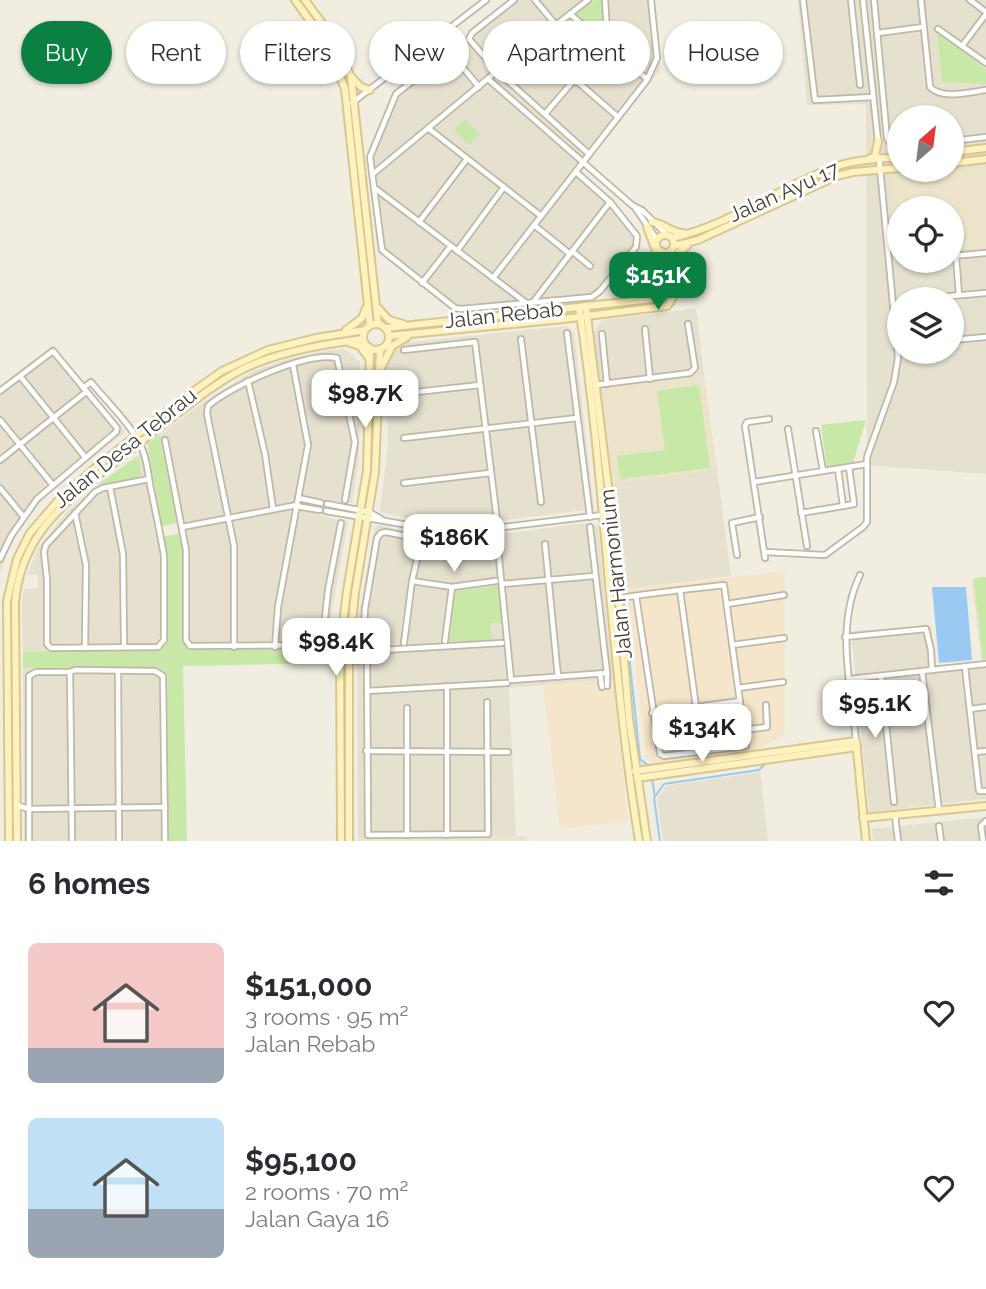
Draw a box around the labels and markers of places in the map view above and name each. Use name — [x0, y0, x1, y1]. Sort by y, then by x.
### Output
pin: $151K — [609, 252, 707, 312]
pin: $98.7K — [308, 370, 422, 430]
pin: $186K — [405, 514, 503, 574]
pin: $98.4K — [279, 618, 393, 678]
pin: $95.1K — [818, 680, 932, 740]
pin: $134K — [653, 704, 751, 764]

